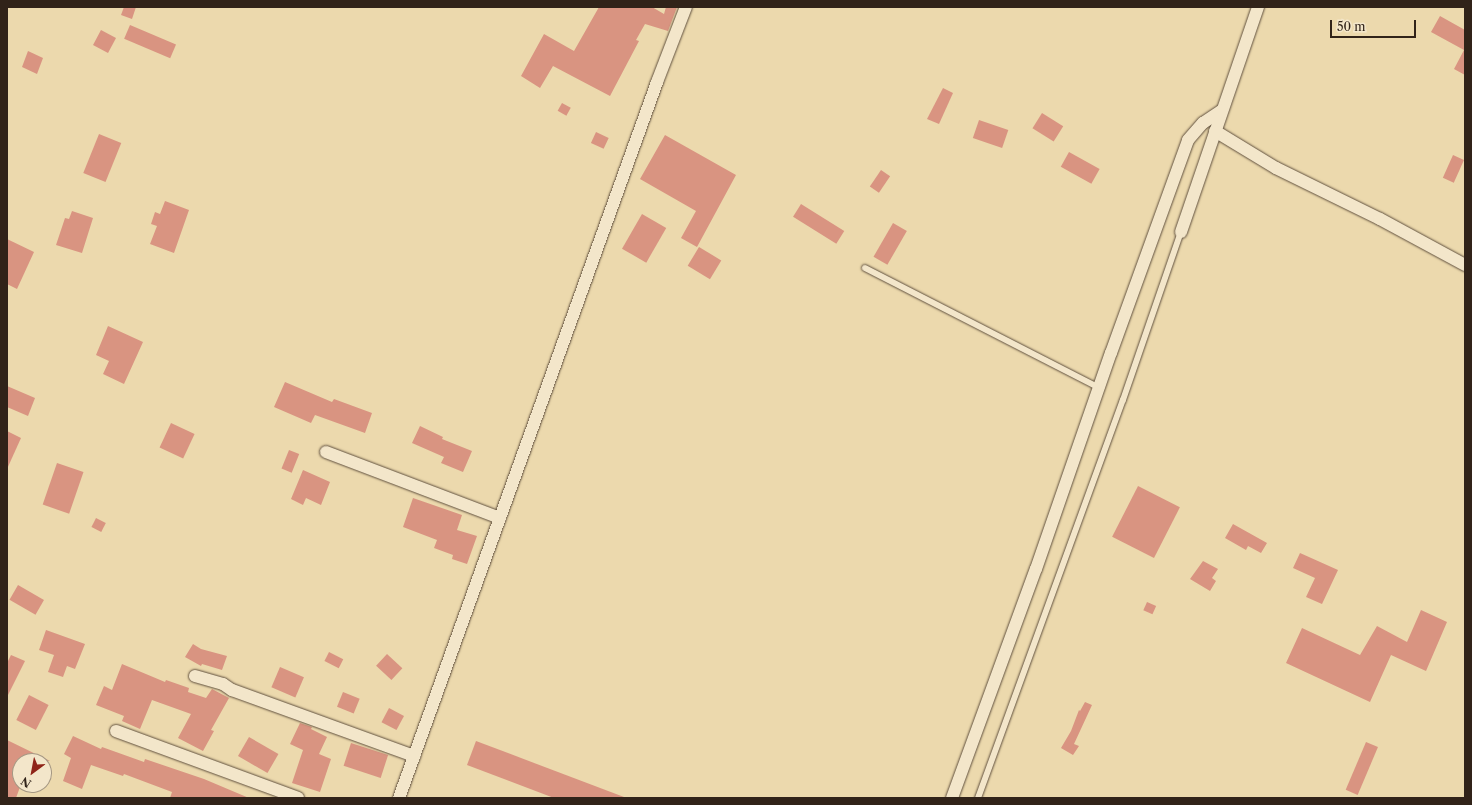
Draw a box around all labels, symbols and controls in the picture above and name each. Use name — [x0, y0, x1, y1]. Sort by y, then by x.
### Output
scale bar — [1332, 12, 1418, 38]
text: 50 m — [1337, 19, 1366, 34]
north arrow — [12, 753, 52, 793]
text: N — [18, 774, 34, 791]

